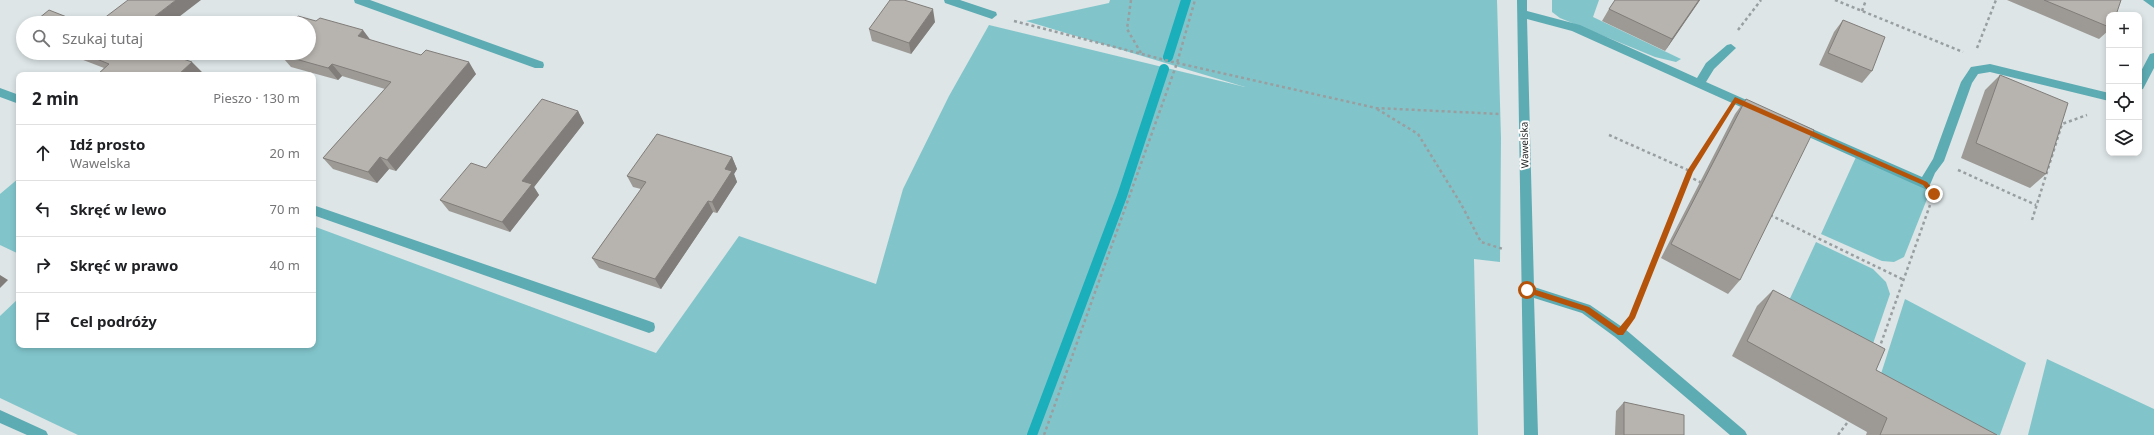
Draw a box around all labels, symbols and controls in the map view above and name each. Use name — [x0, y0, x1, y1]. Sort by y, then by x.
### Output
map controls — [2106, 12, 2142, 156]
button: + — [2106, 12, 2142, 48]
search box — [16, 16, 316, 60]
icon: search — [30, 27, 52, 49]
text: Szukaj tutaj — [62, 28, 143, 48]
button: − — [2106, 48, 2142, 84]
button: locate — [2106, 84, 2142, 120]
text: 2 min — [32, 87, 79, 110]
text: Pieszo · 130 m — [213, 89, 300, 107]
button: layers — [2106, 120, 2142, 156]
street label: Wawelska — [1517, 122, 1531, 168]
text: Idź prosto — [70, 134, 145, 154]
icon: ahead — [32, 142, 54, 164]
text: 20 m — [270, 144, 300, 162]
text: Wawelska — [70, 154, 131, 172]
route end — [1925, 185, 1943, 203]
icon: left — [32, 198, 54, 220]
text: Skręć w lewo — [70, 199, 167, 219]
text: 70 m — [270, 200, 300, 218]
icon: right — [32, 254, 54, 276]
text: Skręć w prawo — [70, 255, 178, 275]
text: 40 m — [270, 256, 300, 274]
route start — [1518, 281, 1536, 299]
icon: arrive — [32, 310, 54, 332]
text: Cel podróży — [70, 311, 157, 331]

